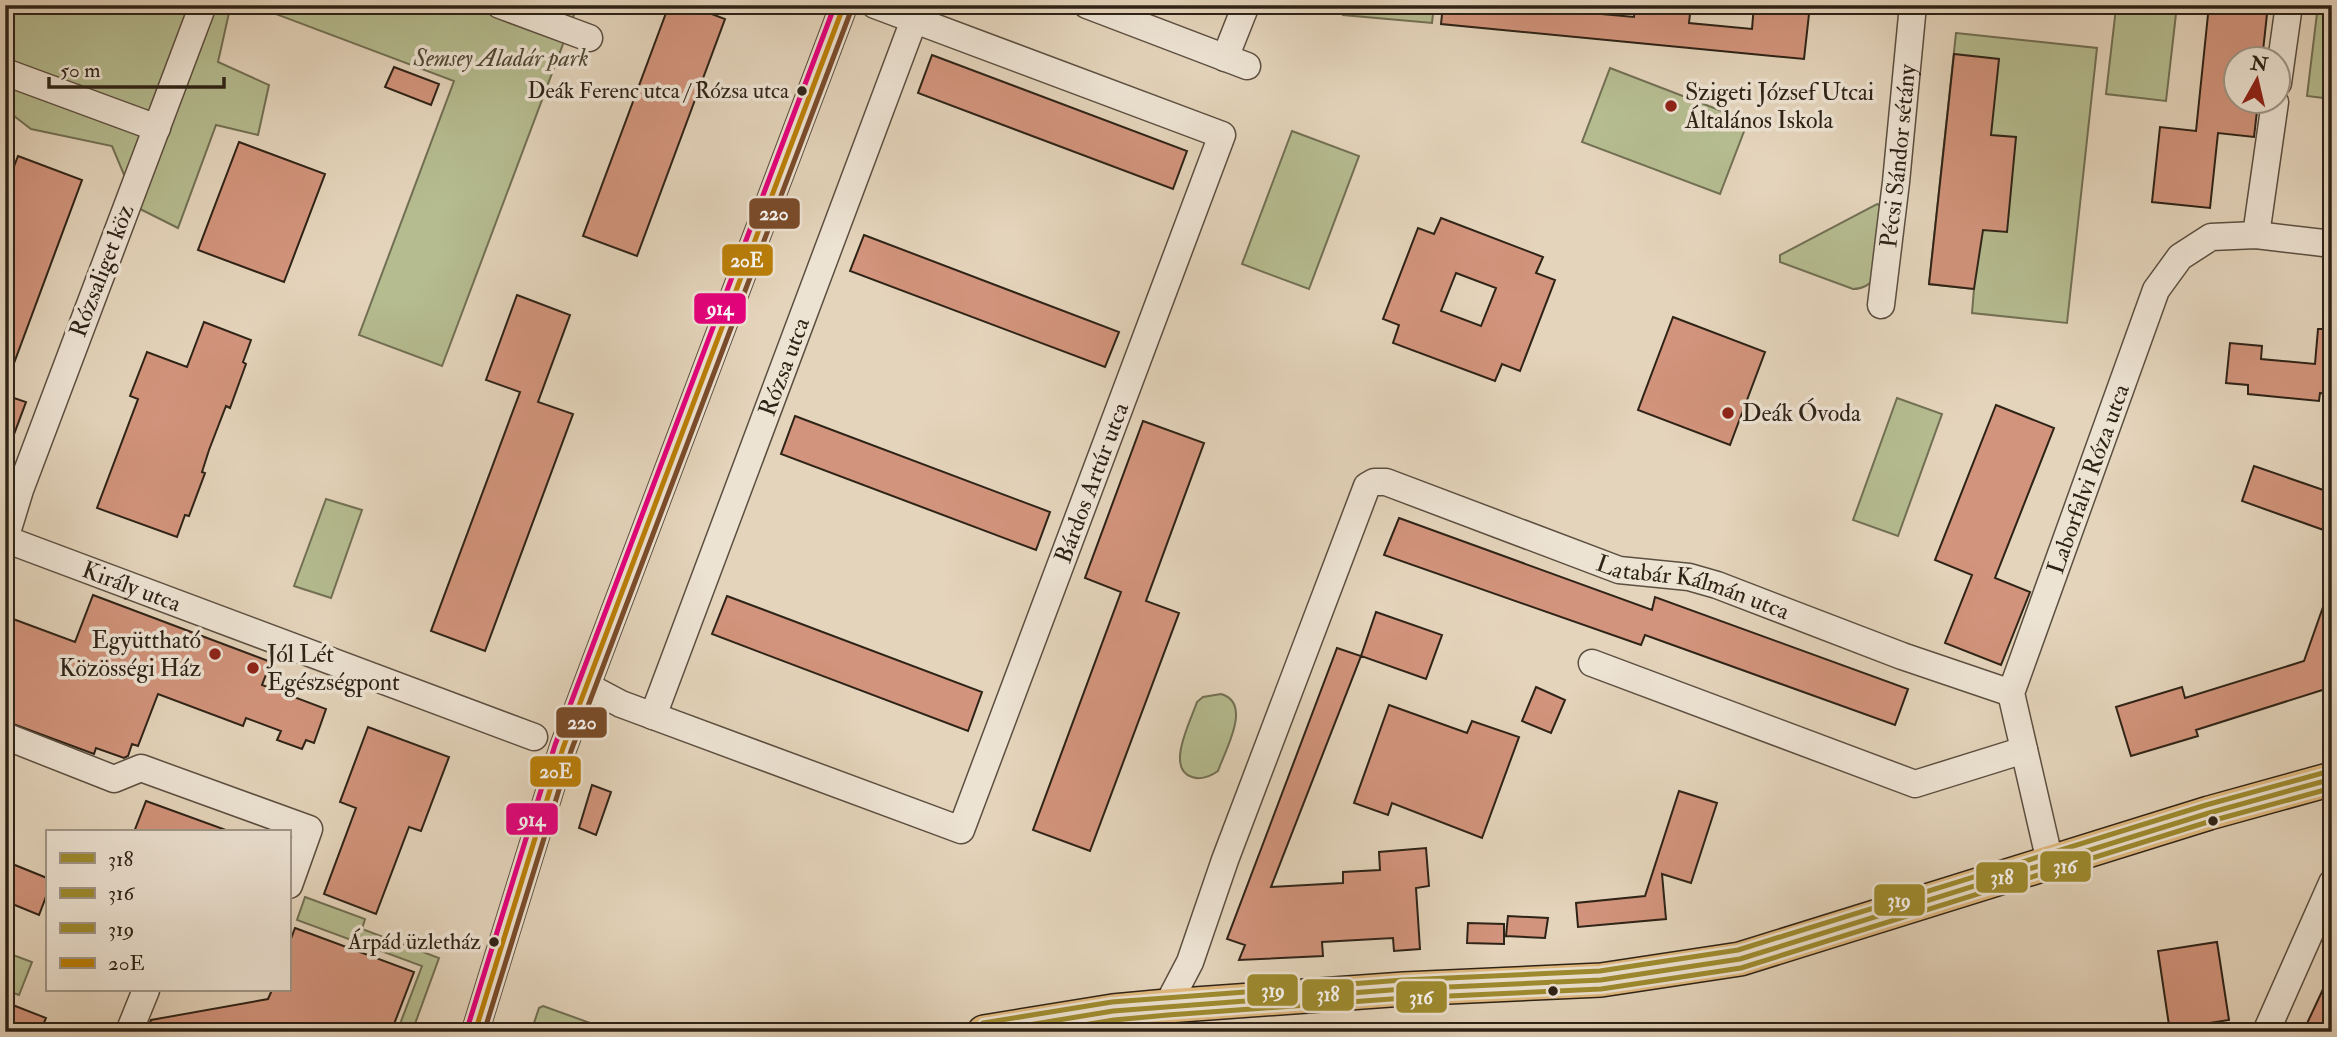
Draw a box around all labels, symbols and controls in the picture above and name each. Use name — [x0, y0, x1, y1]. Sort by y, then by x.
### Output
park label: Semsey Aladár park — [412, 43, 589, 74]
scale bar — [49, 46, 224, 90]
north arrow — [2222, 46, 2292, 116]
text: N — [2248, 51, 2270, 77]
text: 50 m — [60, 57, 101, 84]
street label: Pécsi Sándor sétány — [1873, 62, 1923, 249]
place label: Deák Ferenc utca / Rózsa utca — [528, 77, 790, 105]
place label: Szigeti József Utcai Általános Iskola — [1684, 77, 1874, 136]
marker: Deák Ferenc utca / Rózsa utca — [795, 84, 809, 98]
marker: Szigeti József Utcai Általános Iskola — [1663, 98, 1679, 114]
line badge: 220 — [748, 197, 801, 230]
street label: Rózsaliget köz — [63, 200, 142, 342]
text: 220 — [759, 202, 789, 226]
line badge: 20E — [721, 243, 774, 277]
text: 20E — [730, 249, 764, 273]
line badge: 914 — [693, 292, 747, 325]
text: 914 — [705, 297, 735, 321]
street label: Rózsa utca — [751, 312, 817, 420]
street label: Laborfalvi Róza utca — [2040, 379, 2137, 578]
street label: Bárdos Artúr utca — [1047, 397, 1136, 567]
place label: Deák Óvoda — [1742, 397, 1862, 429]
marker: Deák Óvoda — [1720, 405, 1736, 421]
street label: Latabár Kálmán utca — [1592, 547, 1795, 627]
street label: Király utca — [78, 554, 187, 619]
place label: Együttható Közösségi Ház — [59, 625, 201, 684]
place label: Jól Lét Egészségpont — [266, 639, 400, 698]
marker: Együttható Közösségi Ház — [207, 646, 223, 662]
marker: Jól Lét Egészségpont — [245, 660, 261, 676]
line badge: 220 — [555, 706, 608, 739]
text: 220 — [567, 711, 597, 735]
line badge: 20E — [529, 755, 582, 788]
text: 20E — [539, 760, 573, 784]
line badge: 914 — [505, 802, 559, 836]
text: 914 — [517, 808, 547, 832]
unlabelled marker — [2206, 814, 2220, 828]
legend — [46, 830, 290, 992]
text: 318 — [108, 846, 134, 873]
line badge: 316 — [2039, 850, 2092, 883]
text: 316 — [2053, 855, 2078, 879]
line badge: 318 — [1975, 861, 2029, 894]
text: 318 — [1991, 866, 2014, 890]
text: 316 — [108, 880, 135, 907]
line badge: 319 — [1873, 883, 1926, 917]
text: 319 — [1887, 889, 1911, 913]
text: 319 — [108, 916, 134, 943]
place label: Árpád üzletház — [347, 928, 481, 957]
marker: Árpád üzletház — [487, 935, 501, 949]
text: 20E — [108, 950, 145, 977]
line badge: 319 — [1246, 973, 1299, 1007]
line badge: 318 — [1301, 978, 1355, 1012]
text: 319 — [1261, 979, 1285, 1003]
line badge: 316 — [1395, 980, 1448, 1014]
text: 318 — [1317, 983, 1340, 1007]
unlabelled marker — [1546, 984, 1560, 998]
text: 316 — [1409, 986, 1434, 1010]

